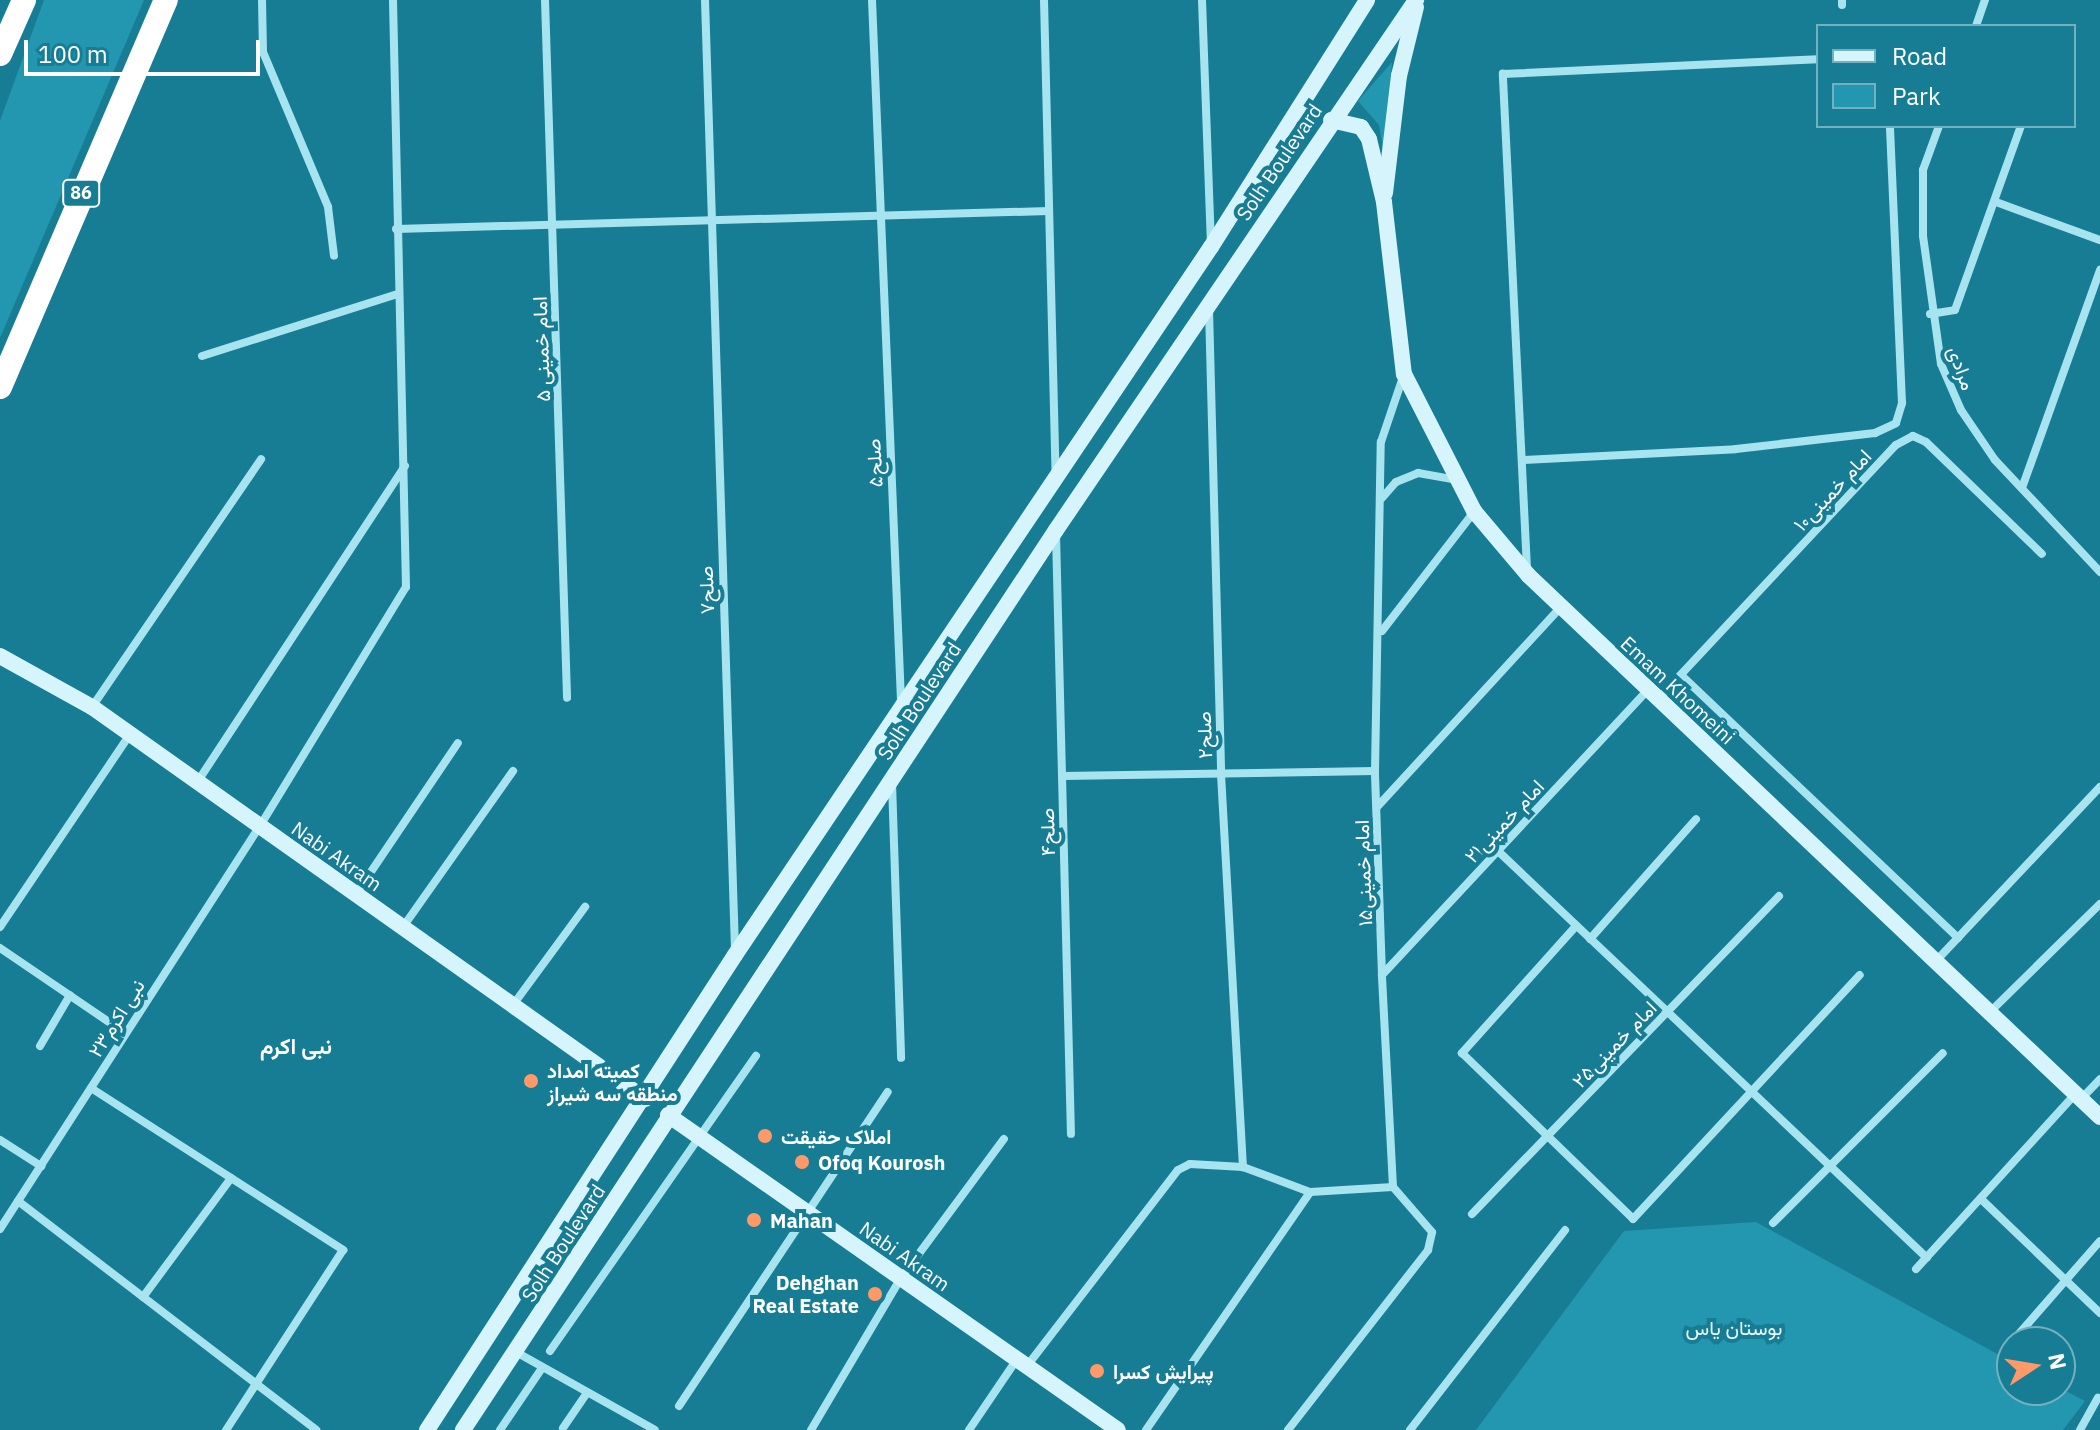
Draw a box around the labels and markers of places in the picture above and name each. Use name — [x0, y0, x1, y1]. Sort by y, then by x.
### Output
place label: کمیته امداد منطقه سه شیراز — [547, 1058, 678, 1105]
marker: کمیته امداد منطقه سه شیراز — [522, 1072, 540, 1090]
place label: املاک حقیقت — [781, 1124, 891, 1148]
marker: املاک حقیقت — [756, 1127, 774, 1145]
place label: Ofoq Kourosh — [818, 1150, 945, 1174]
marker: Ofoq Kourosh — [793, 1153, 811, 1171]
place label: Mahan — [770, 1208, 833, 1232]
marker: Mahan — [745, 1211, 763, 1229]
place label: Dehghan Real Estate — [753, 1270, 859, 1317]
marker: Dehghan Real Estate — [866, 1285, 884, 1303]
place label: پیرایش کسرا — [1113, 1359, 1214, 1383]
marker: پیرایش کسرا — [1088, 1362, 1106, 1380]

